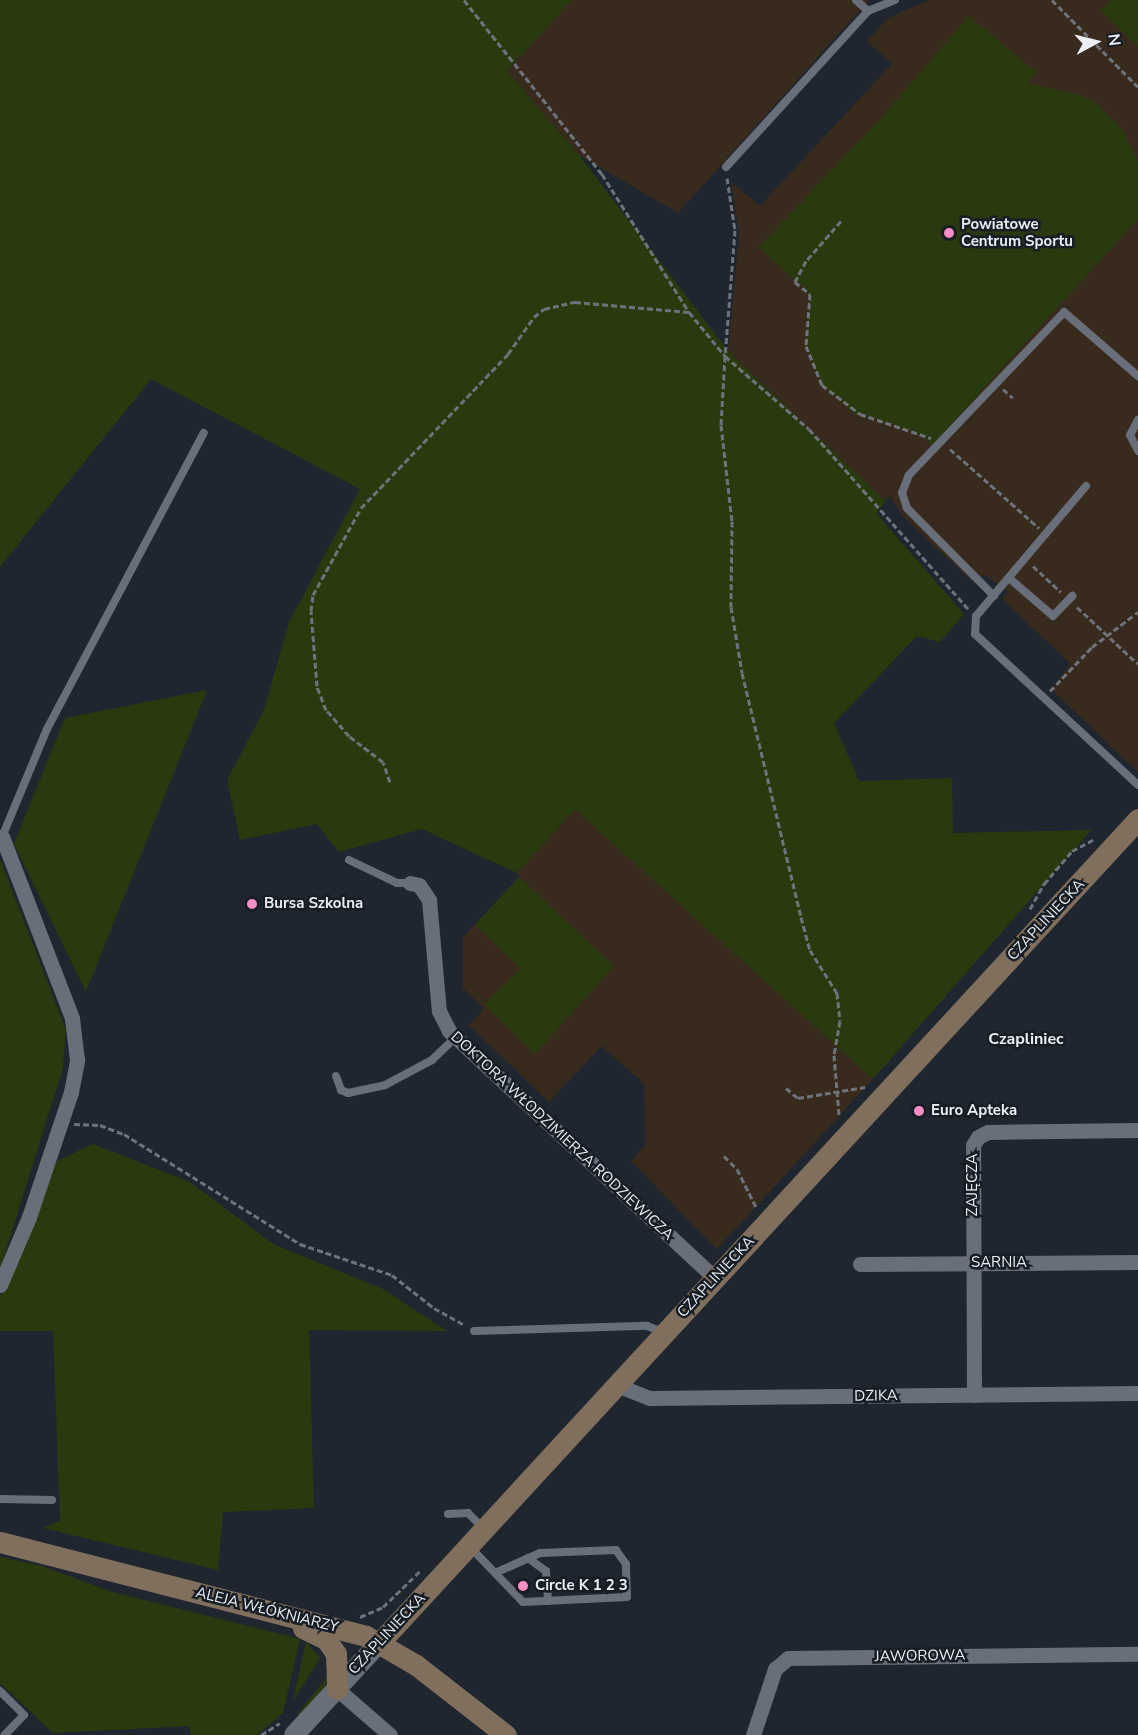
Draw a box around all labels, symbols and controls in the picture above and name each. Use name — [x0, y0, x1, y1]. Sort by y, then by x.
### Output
north arrow — [1066, 12, 1126, 72]
text: N — [1102, 33, 1126, 47]
place label: Powiatowe Centrum Sportu — [961, 215, 1073, 250]
marker: Powiatowe Centrum Sportu — [942, 226, 956, 240]
street label: CZAPLINIECKA — [1004, 876, 1088, 964]
place label: Bursa Szkolna — [264, 895, 363, 913]
marker: Bursa Szkolna — [245, 897, 259, 911]
street label: DOKTORA WŁODZIMIERZA RODZIEWICZA — [447, 1028, 677, 1244]
district label: Czapliniec — [988, 1029, 1064, 1049]
place label: Euro Apteka — [931, 1102, 1017, 1120]
marker: Euro Apteka — [912, 1104, 926, 1118]
street label: ZAJĘCZA — [964, 1153, 982, 1217]
street label: CZAPLINIECKA — [674, 1233, 758, 1321]
street label: SARNIA — [971, 1254, 1027, 1272]
street label: DZIKA — [854, 1387, 898, 1405]
place label: Circle K 1 2 3 — [535, 1577, 628, 1595]
marker: Circle K 1 2 3 — [516, 1579, 530, 1593]
street label: ALEJA WŁÓKNIARZY — [194, 1584, 340, 1636]
street label: CZAPLINIECKA — [345, 1590, 429, 1678]
street label: JAWOROWA — [875, 1646, 965, 1666]

